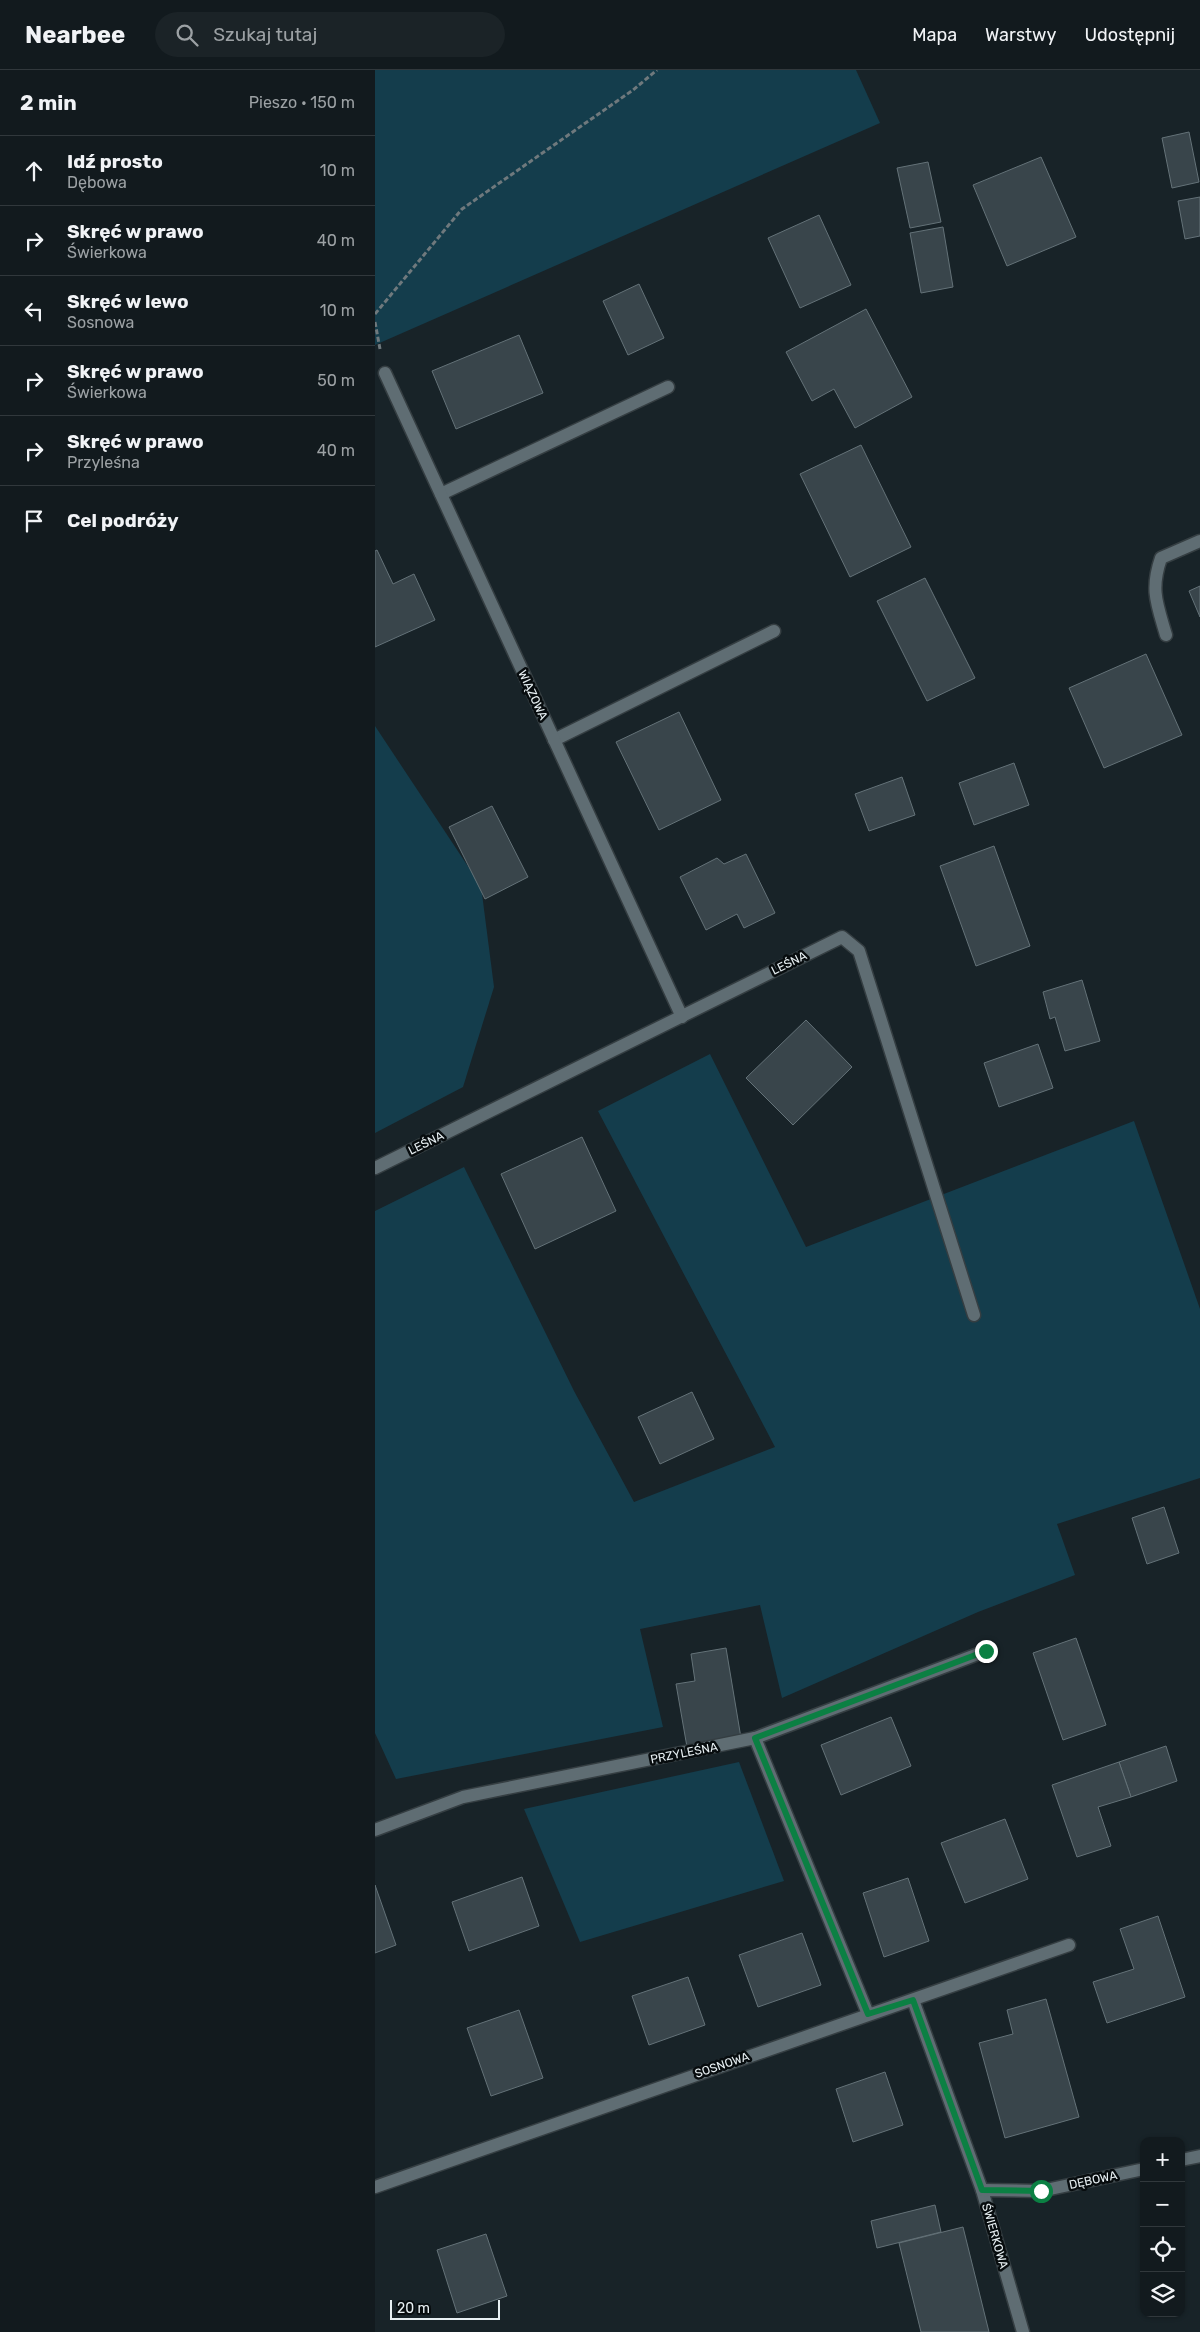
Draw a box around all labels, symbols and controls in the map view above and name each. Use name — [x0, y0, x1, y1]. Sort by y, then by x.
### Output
search box — [155, 12, 505, 57]
text: Nearbee — [25, 21, 125, 49]
icon: search — [173, 21, 201, 49]
text: Szukaj tutaj — [213, 23, 317, 46]
text: Mapa — [912, 24, 957, 46]
text: Warstwy — [985, 24, 1056, 46]
text: Udostępnij — [1084, 24, 1175, 46]
text: 2 min — [20, 90, 77, 115]
text: Pieszo · 150 m — [249, 93, 355, 112]
text: Idź prosto — [67, 150, 163, 173]
icon: ahead — [20, 157, 48, 185]
text: 10 m — [320, 161, 355, 180]
text: Dębowa — [67, 173, 127, 192]
text: Skręć w prawo — [67, 220, 204, 243]
icon: right — [20, 227, 48, 255]
text: 40 m — [317, 231, 355, 250]
text: Świerkowa — [67, 243, 147, 262]
text: Skręć w lewo — [67, 290, 189, 313]
icon: left — [20, 297, 48, 325]
text: 10 m — [320, 301, 355, 320]
text: Sosnowa — [67, 313, 134, 332]
text: Skręć w prawo — [67, 360, 204, 383]
icon: right — [20, 367, 48, 395]
text: 50 m — [317, 371, 355, 390]
text: Świerkowa — [67, 383, 147, 402]
text: Skręć w prawo — [67, 430, 204, 453]
icon: right — [20, 437, 48, 465]
text: 40 m — [317, 441, 355, 460]
text: Przyleśna — [67, 453, 140, 472]
icon: arrive — [20, 507, 48, 535]
text: Cel podróży — [67, 509, 179, 532]
street label: WIĄZOWA — [515, 668, 551, 722]
street label: LEŚNA — [769, 948, 809, 978]
street label: LEŚNA — [406, 1128, 446, 1158]
route end — [975, 1640, 998, 1663]
street label: PRZYLEŚNA — [649, 1740, 719, 1766]
street label: SOSNOWA — [693, 2049, 751, 2081]
map controls — [1140, 2137, 1185, 2317]
button: + — [1140, 2137, 1185, 2182]
street label: DĘBOWA — [1068, 2168, 1118, 2192]
route start — [1030, 2180, 1053, 2203]
button: − — [1140, 2182, 1185, 2227]
street label: ŚWIERKOWA — [979, 2202, 1011, 2270]
button: locate — [1140, 2227, 1185, 2272]
button: layers — [1140, 2272, 1185, 2317]
scale bar — [390, 2297, 500, 2320]
text: 20 m — [397, 2300, 430, 2317]

